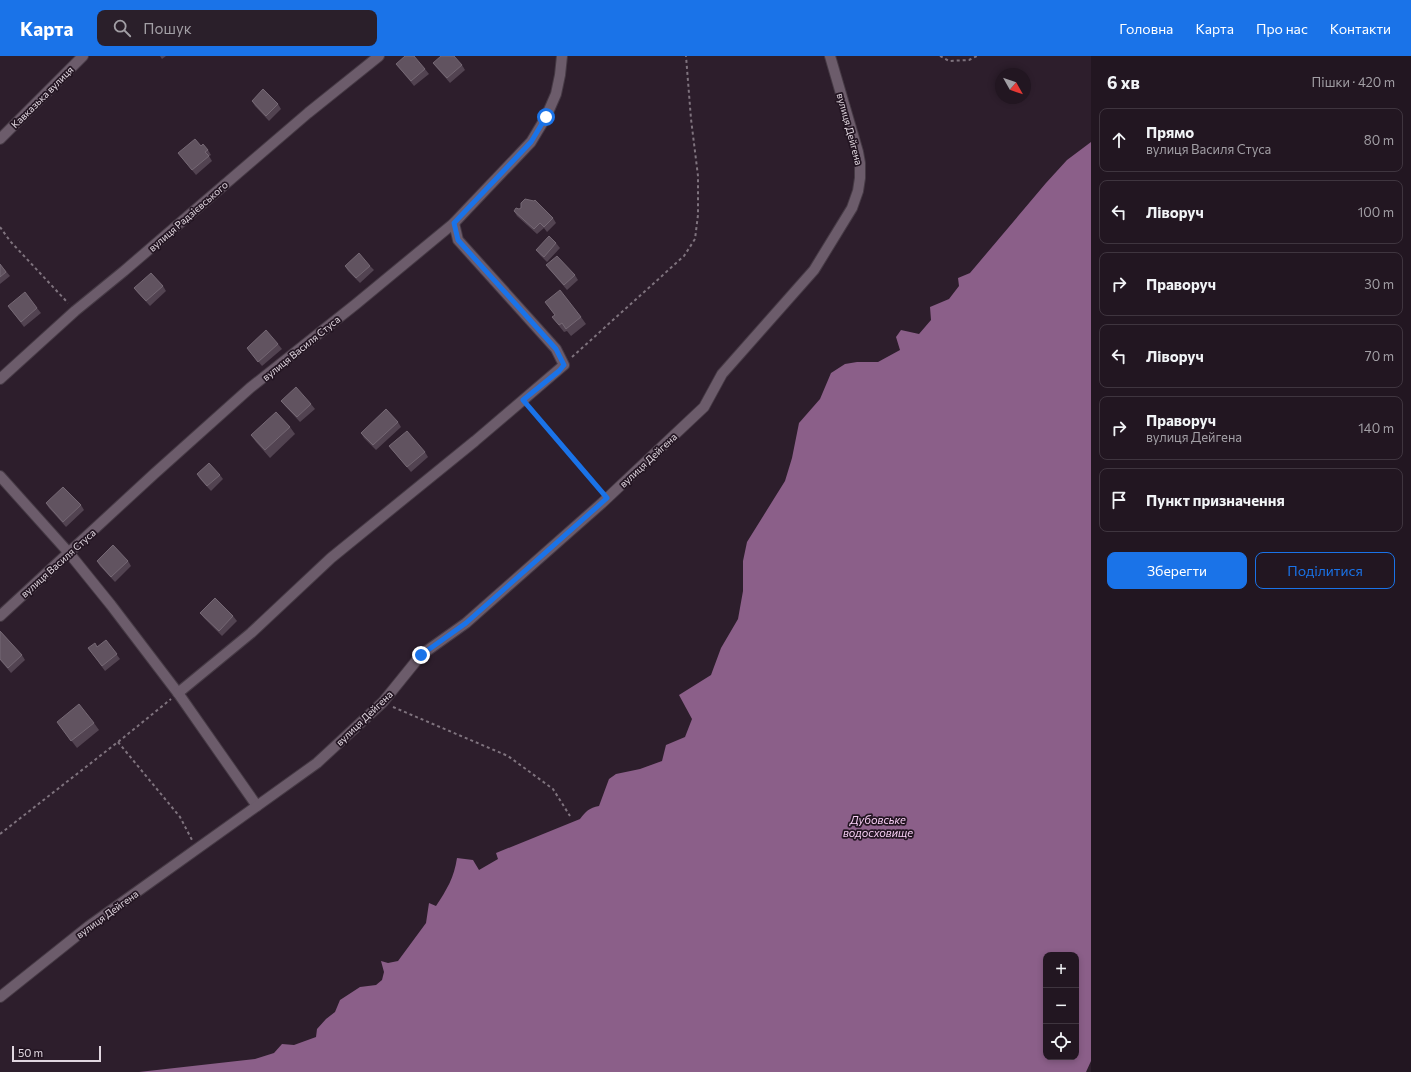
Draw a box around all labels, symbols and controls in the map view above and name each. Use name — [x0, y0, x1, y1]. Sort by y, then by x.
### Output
search box — [97, 10, 377, 46]
text: Карта — [20, 17, 73, 40]
icon: search — [111, 17, 133, 39]
text: Пошук — [143, 19, 192, 37]
text: Головна — [1119, 20, 1173, 37]
text: Карта — [1195, 20, 1234, 37]
text: Про нас — [1256, 20, 1308, 37]
text: Контакти — [1330, 20, 1391, 37]
street label: Кавказька вулиця — [8, 63, 76, 131]
north arrow — [995, 68, 1031, 104]
text: 6 хв — [1107, 72, 1140, 93]
text: Пішки · 420 m — [1312, 74, 1395, 90]
street label: вулиця Дейгена — [835, 92, 865, 166]
route start — [537, 108, 555, 126]
text: Прямо — [1146, 123, 1194, 141]
icon: ahead — [1108, 129, 1130, 151]
text: 80 m — [1364, 132, 1394, 148]
text: вулиця Василя Стуса — [1146, 141, 1271, 157]
street label: вулиця Радзієвського — [146, 178, 230, 254]
icon: left — [1108, 201, 1130, 223]
text: Ліворуч — [1146, 203, 1204, 221]
text: 100 m — [1358, 204, 1394, 220]
icon: right — [1108, 273, 1130, 295]
text: Праворуч — [1146, 275, 1216, 293]
text: 30 m — [1364, 276, 1394, 292]
street label: вулиця Василя Стуса — [260, 313, 342, 383]
icon: left — [1108, 345, 1130, 367]
text: Ліворуч — [1146, 347, 1204, 365]
text: 70 m — [1365, 348, 1394, 364]
text: Праворуч — [1146, 411, 1216, 429]
icon: right — [1108, 417, 1130, 439]
text: 140 m — [1358, 420, 1394, 436]
text: вулиця Дейгена — [1146, 429, 1242, 445]
street label: вулиця Дейгена — [617, 430, 679, 490]
icon: arrive — [1108, 489, 1130, 511]
text: Пункт призначення — [1146, 491, 1285, 509]
street label: вулиця Василя Стуса — [18, 526, 98, 600]
button: Зберегти — [1107, 552, 1247, 589]
button: Поділитися — [1255, 552, 1395, 589]
route end — [412, 646, 430, 664]
street label: вулиця Дейгена — [333, 688, 395, 748]
water label: Дубовське водосховище — [843, 813, 913, 839]
street label: вулиця Дейгена — [74, 887, 140, 941]
map controls — [1043, 952, 1079, 1060]
button: + — [1043, 952, 1079, 988]
button: − — [1043, 988, 1079, 1024]
button: locate — [1043, 1024, 1079, 1060]
scale bar — [12, 1044, 101, 1063]
text: 50 m — [18, 1046, 43, 1059]

